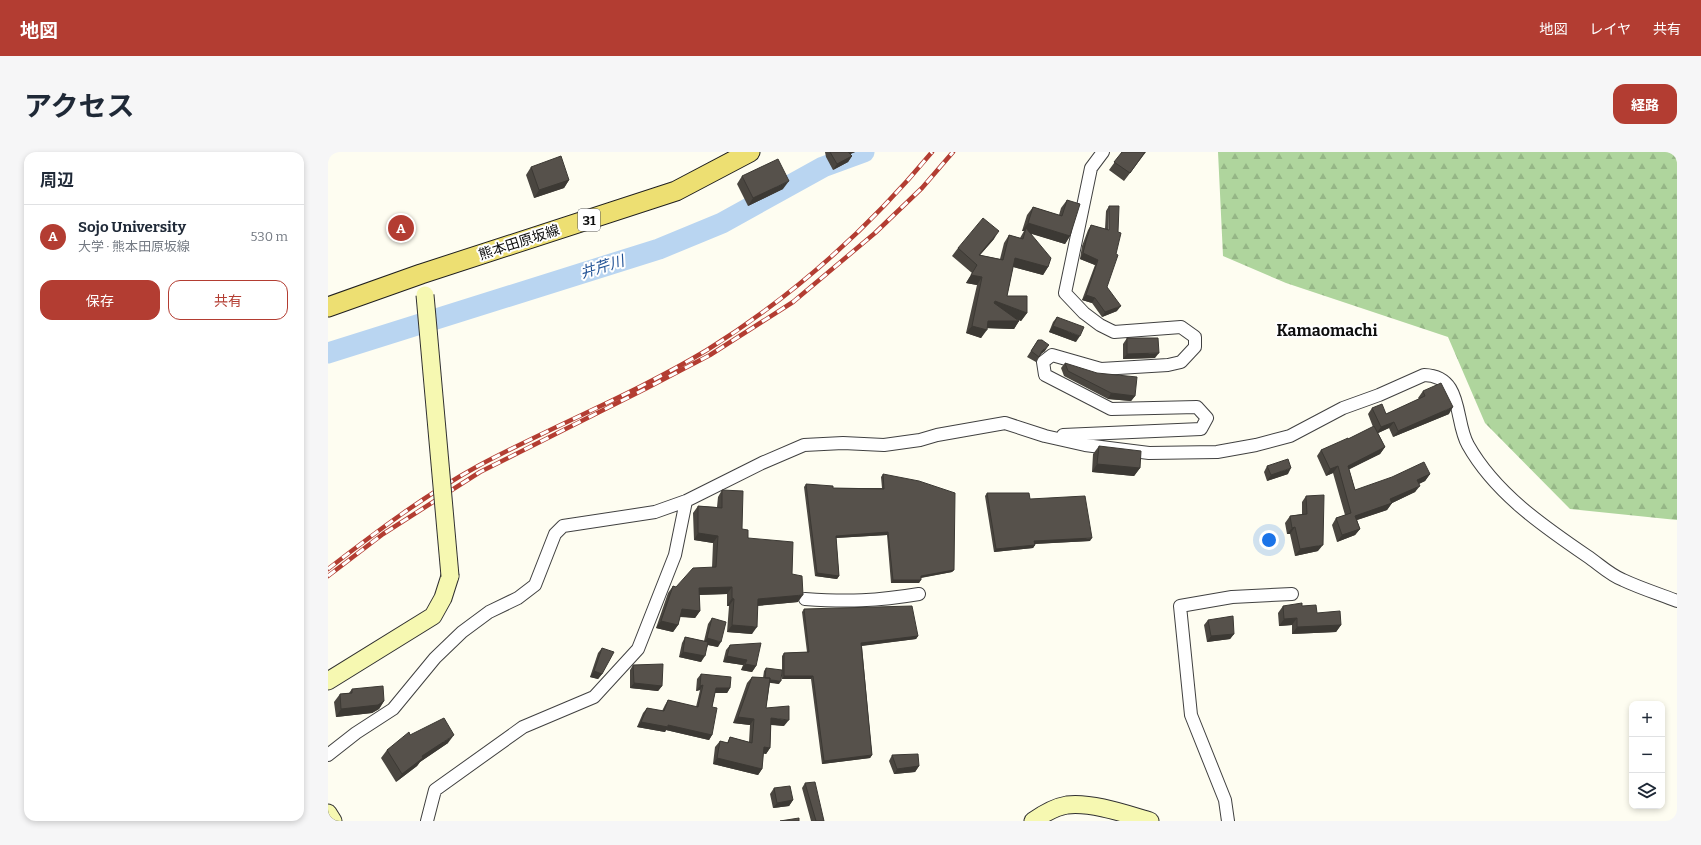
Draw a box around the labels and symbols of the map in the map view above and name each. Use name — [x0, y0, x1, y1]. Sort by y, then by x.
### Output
road number: 31 — [578, 209, 600, 231]
pin: A — [388, 213, 414, 243]
street label: 熊本田原坂線 — [477, 221, 562, 264]
water label: 井芹川 — [578, 251, 628, 282]
district label: Kamaomachi — [1276, 321, 1378, 340]
your location — [1259, 530, 1279, 550]

